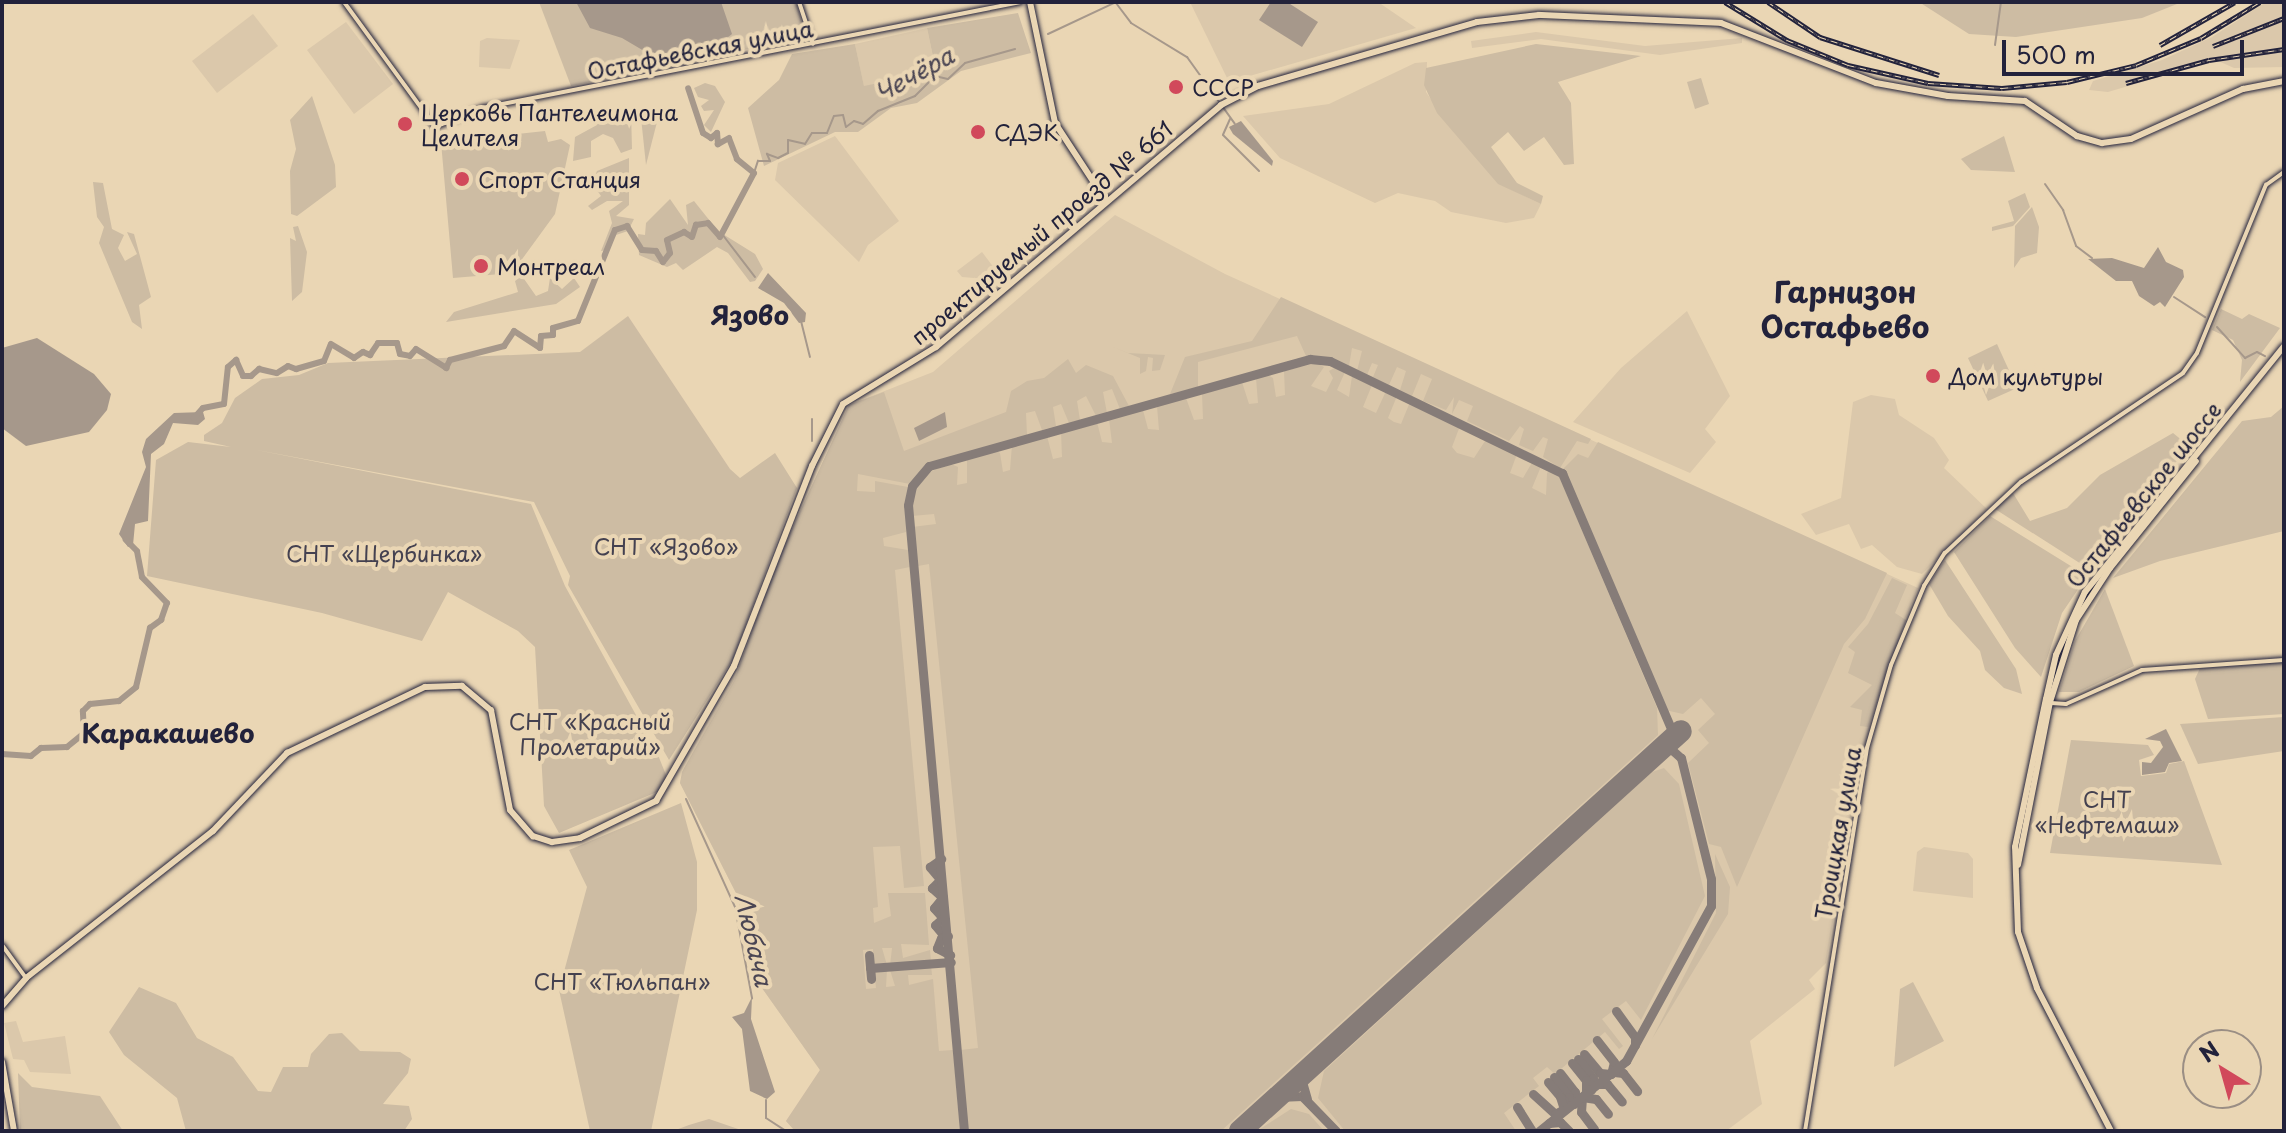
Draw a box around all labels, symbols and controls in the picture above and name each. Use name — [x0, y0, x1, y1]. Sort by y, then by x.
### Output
street label: Остафьевская улица — [584, 14, 816, 84]
scale bar — [2006, 24, 2248, 74]
text: 500 m — [2016, 36, 2096, 72]
water label: Чечёра — [870, 41, 958, 107]
place label: СССР — [1192, 74, 1254, 100]
marker: СССР — [1167, 78, 1185, 96]
place label: Церковь Пантелеимона Целителя — [421, 98, 678, 150]
street label: проектируемый проезд № 661 — [904, 114, 1178, 350]
marker: Церковь Пантелеимона Целителя — [396, 115, 414, 133]
place label: СДЭК — [994, 119, 1059, 145]
marker: СДЭК — [969, 123, 987, 141]
place label: Спорт Станция — [478, 166, 642, 192]
marker: Спорт Станция — [453, 170, 471, 188]
place label: Монтреал — [497, 253, 605, 279]
marker: Монтреал — [472, 257, 490, 275]
district label: Гарнизон Остафьево — [1761, 273, 1929, 344]
district label: Язово — [711, 299, 789, 331]
place label: Дом культуры — [1949, 363, 2104, 389]
marker: Дом культуры — [1924, 367, 1942, 385]
street label: Остафьевское шоссе — [2060, 396, 2226, 592]
park label: СНТ «Язово» — [594, 533, 738, 559]
park label: СНТ «Щербинка» — [286, 540, 482, 566]
park label: СНТ «Красный Пролетарий» — [509, 707, 671, 758]
district label: Каракашево — [82, 717, 254, 749]
street label: Троицкая улица — [1809, 744, 1865, 922]
park label: СНТ «Нефтемаш» — [2035, 785, 2179, 836]
water label: Любача — [729, 891, 779, 989]
park label: СНТ «Тюльпан» — [534, 968, 710, 994]
north arrow — [2182, 1029, 2262, 1109]
text: N — [2192, 1033, 2225, 1069]

